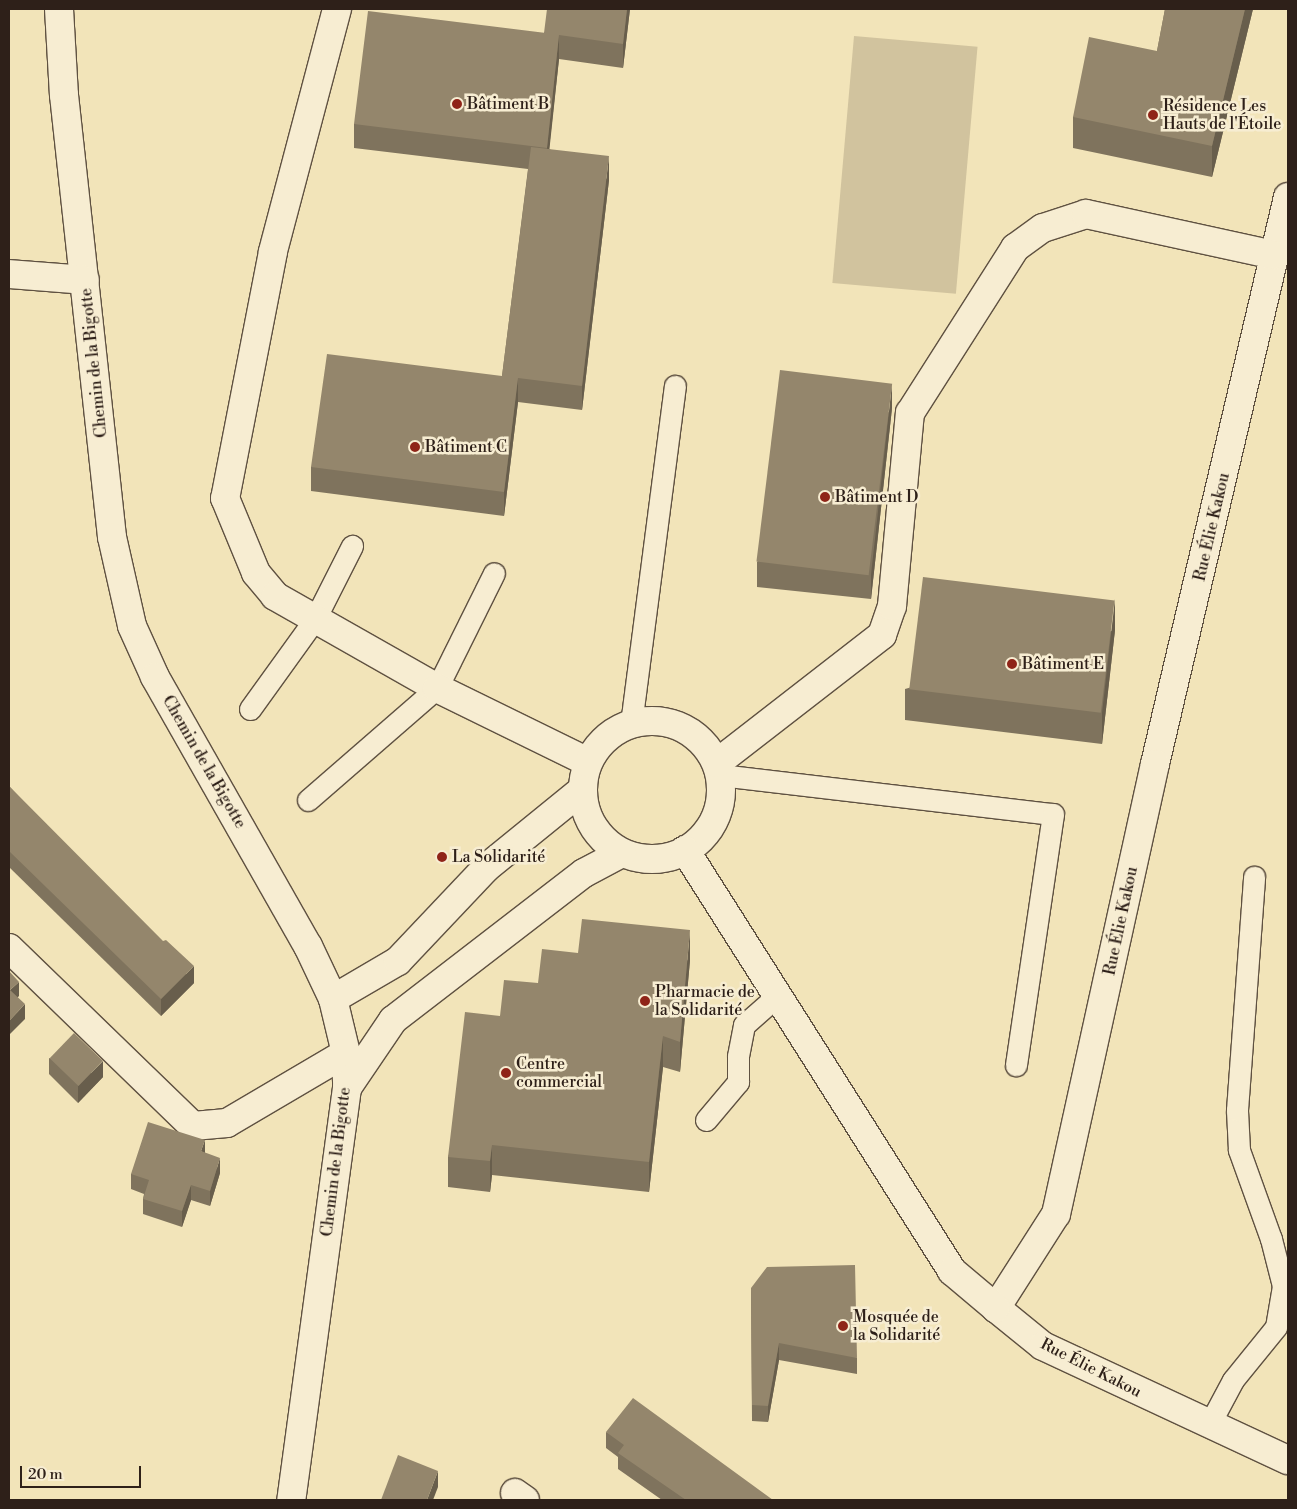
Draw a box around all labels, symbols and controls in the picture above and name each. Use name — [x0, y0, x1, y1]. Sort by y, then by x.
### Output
place label: Bâtiment B — [467, 94, 549, 114]
place label: Résidence Les Hauts de l'Étoile — [1163, 96, 1281, 134]
marker: Bâtiment B — [451, 98, 463, 110]
marker: Résidence Les Hauts de l'Étoile — [1147, 109, 1159, 121]
street label: Chemin de la Bigotte — [77, 287, 111, 439]
place label: Bâtiment C — [425, 437, 507, 457]
marker: Bâtiment C — [409, 441, 421, 453]
street label: Rue Élie Kakou — [1190, 471, 1234, 583]
place label: Bâtiment D — [835, 487, 918, 507]
marker: Bâtiment D — [819, 491, 831, 503]
place label: Bâtiment E — [1022, 654, 1104, 674]
marker: Bâtiment E — [1006, 658, 1018, 670]
street label: Chemin de la Bigotte — [158, 692, 250, 832]
place label: La Solidarité — [452, 847, 545, 867]
marker: La Solidarité — [436, 851, 448, 863]
street label: Rue Élie Kakou — [1100, 865, 1142, 977]
place label: Pharmacie de la Solidarité — [655, 982, 755, 1020]
marker: Pharmacie de la Solidarité — [639, 995, 651, 1007]
place label: Centre commercial — [516, 1054, 602, 1092]
marker: Centre commercial — [500, 1067, 512, 1079]
street label: Chemin de la Bigotte — [317, 1086, 355, 1238]
place label: Mosquée de la Solidarité — [853, 1307, 940, 1345]
marker: Mosquée de la Solidarité — [837, 1320, 849, 1332]
street label: Rue Élie Kakou — [1037, 1334, 1145, 1402]
scale bar — [22, 1456, 144, 1488]
text: 20 m — [28, 1465, 63, 1484]

